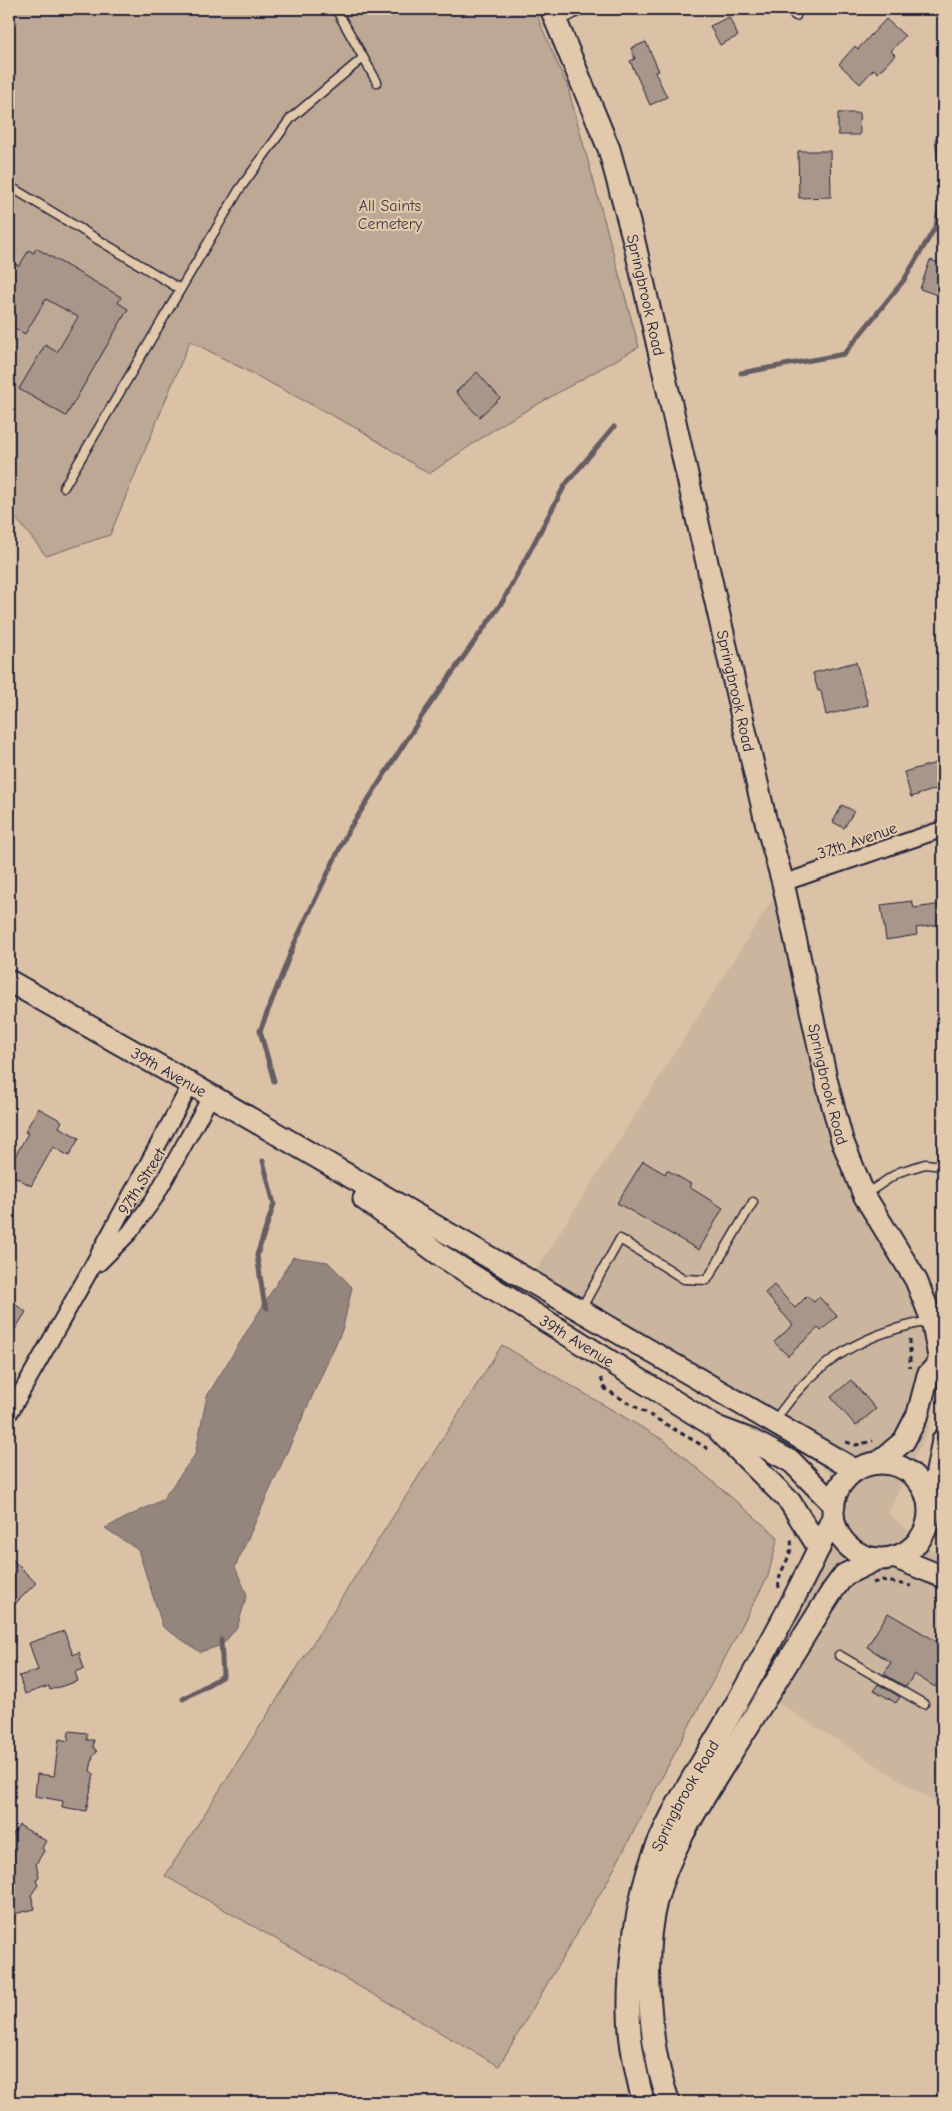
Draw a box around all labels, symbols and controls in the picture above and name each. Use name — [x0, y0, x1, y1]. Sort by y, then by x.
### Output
park label: All Saints Cemetery — [358, 197, 423, 233]
street label: Springbrook Road — [623, 232, 668, 357]
street label: Springbrook Road — [713, 628, 758, 753]
street label: 37th Avenue — [815, 819, 899, 863]
street label: Springbrook Road — [804, 1022, 851, 1148]
street label: 39th Avenue — [128, 1044, 210, 1101]
street label: 97th Street — [114, 1145, 169, 1218]
street label: 39th Avenue — [536, 1312, 617, 1371]
street label: Springbrook Road — [648, 1737, 723, 1854]

